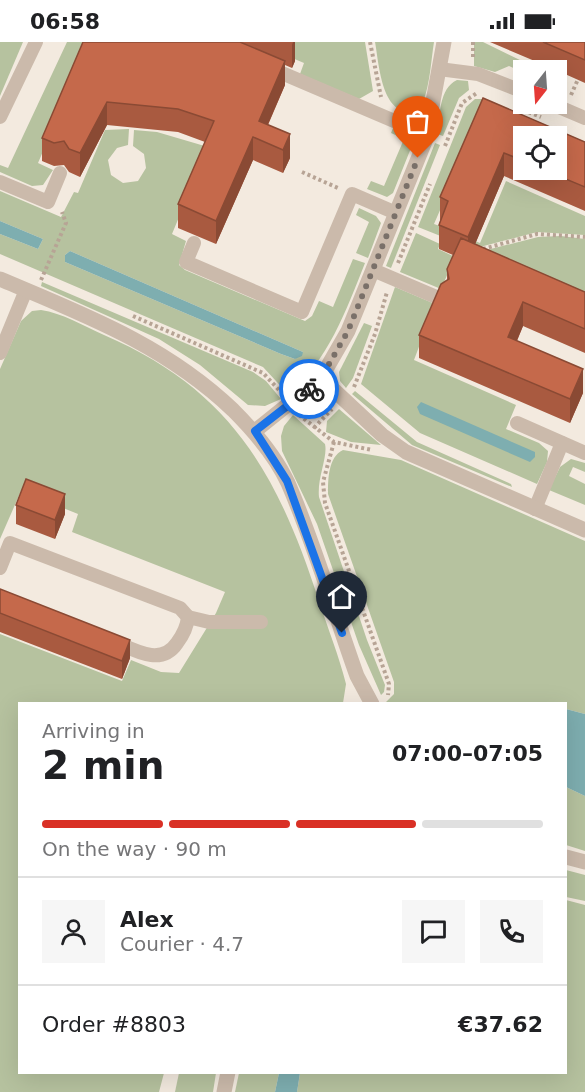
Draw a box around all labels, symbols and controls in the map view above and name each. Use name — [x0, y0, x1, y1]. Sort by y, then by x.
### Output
text: 06:58 — [30, 9, 100, 34]
north arrow — [513, 60, 567, 114]
map controls — [513, 60, 567, 180]
pin — [392, 96, 443, 158]
icon: bag — [401, 105, 434, 138]
button: locate — [513, 126, 567, 180]
courier — [279, 359, 339, 419]
icon: bike — [293, 373, 326, 406]
pin — [316, 571, 367, 633]
icon: home — [325, 580, 358, 613]
text: Arriving in — [42, 719, 145, 743]
text: 07:00–07:05 — [392, 741, 543, 766]
text: 2 min — [42, 743, 164, 788]
text: On the way · 90 m — [42, 837, 227, 861]
button: person — [42, 900, 105, 963]
button: chat — [402, 900, 465, 963]
button: phone — [480, 900, 543, 963]
text: Alex — [120, 907, 174, 932]
text: Courier · 4.7 — [120, 932, 244, 956]
text: Order #8803 — [42, 1012, 186, 1037]
text: €37.62 — [458, 1012, 543, 1037]

